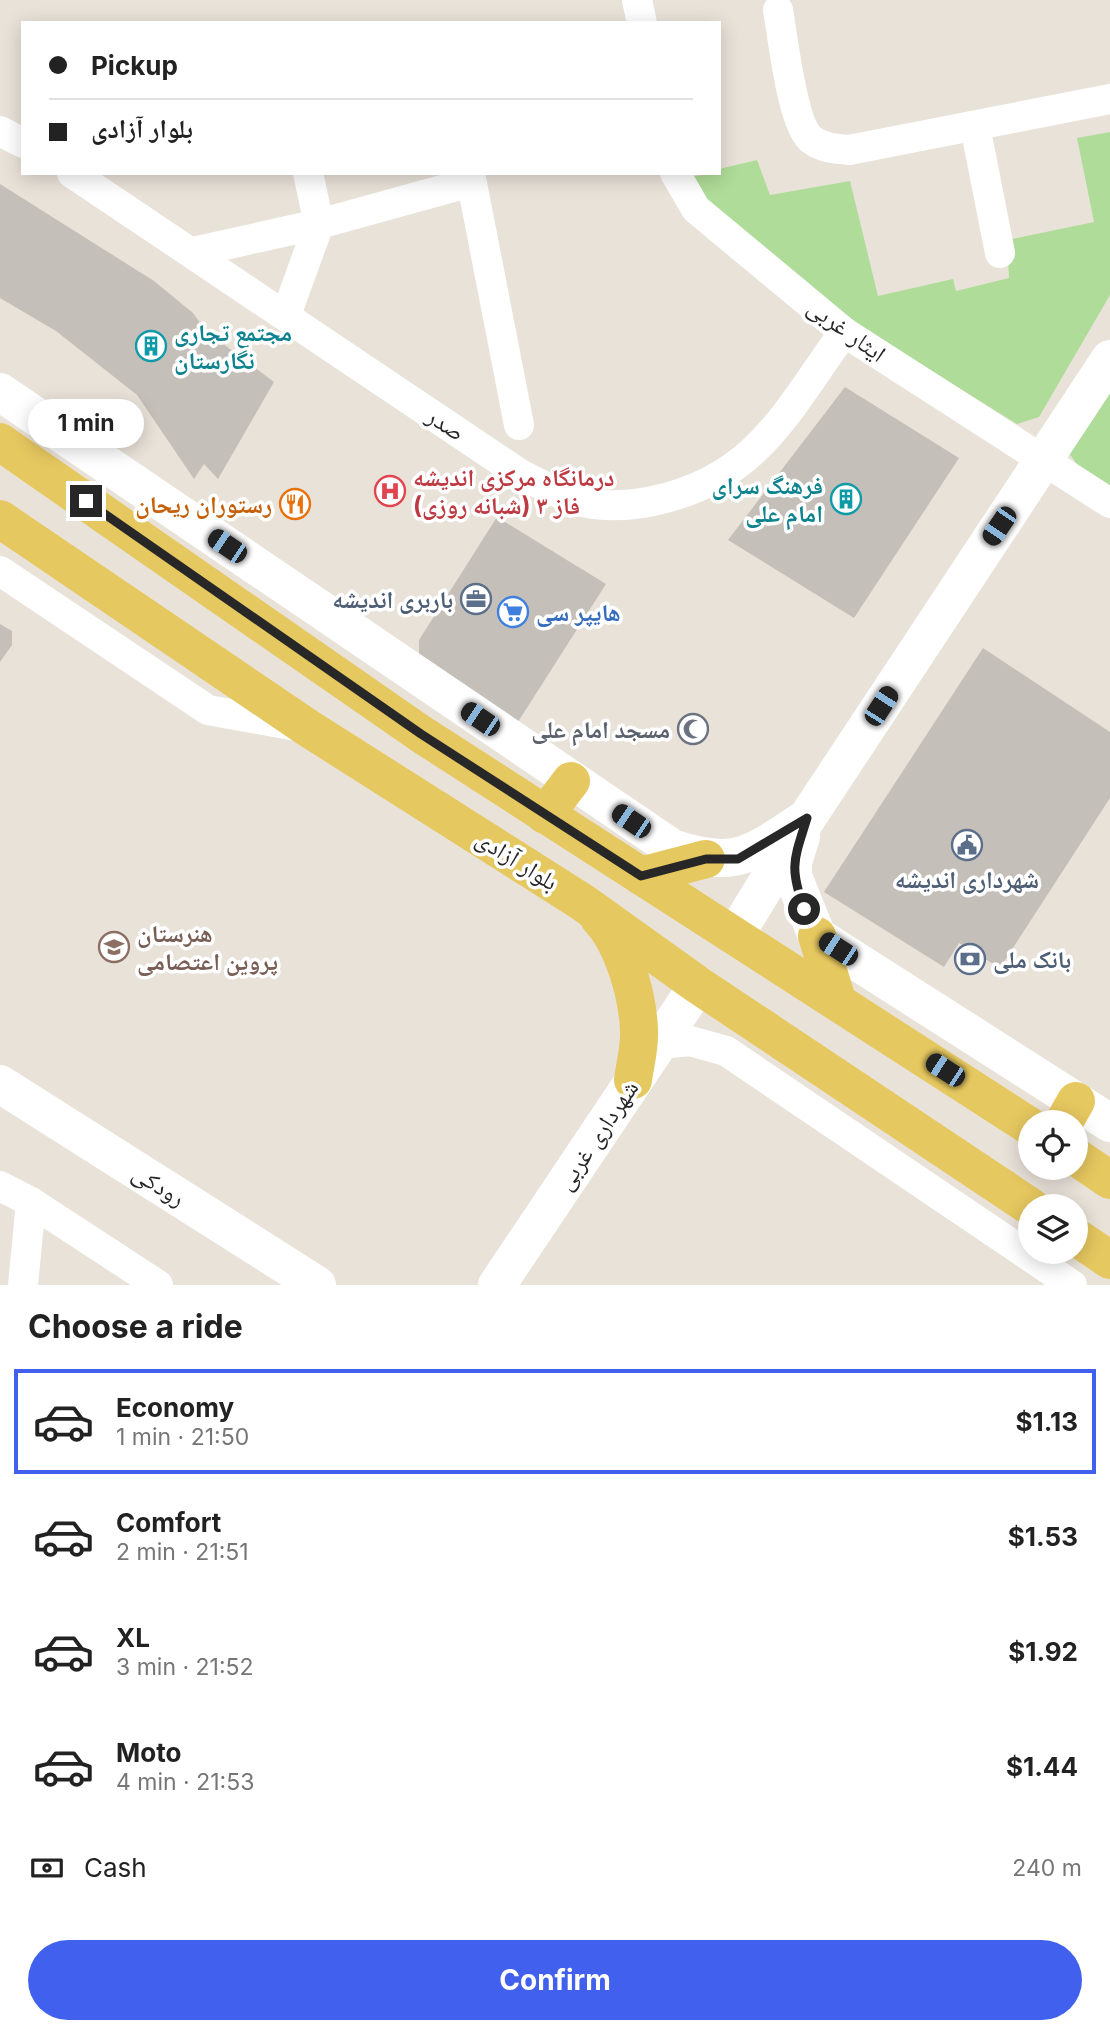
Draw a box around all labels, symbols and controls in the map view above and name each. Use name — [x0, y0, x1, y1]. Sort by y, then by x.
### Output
text: Pickup — [91, 50, 178, 81]
text: بلوار آزادی — [91, 113, 193, 144]
street label: ایثار غربی — [802, 292, 892, 368]
place label: مجتمع تجاری نگارستان — [174, 318, 292, 375]
building icon: مجتمع تجاری نگارستان — [134, 329, 168, 363]
callout: 1 min — [28, 400, 144, 448]
street label: صدر — [421, 400, 470, 447]
text: 1 min — [58, 409, 114, 437]
place label: درمانگاه مرکزی اندیشه فاز ۳ (شبانه روزی) — [413, 463, 614, 520]
place label: فرهنگ سرای امام علی — [711, 471, 823, 531]
hospital icon: درمانگاه مرکزی اندیشه فاز ۳ (شبانه روزی) — [373, 474, 407, 508]
building icon: فرهنگ سرای امام علی — [829, 482, 863, 516]
route end — [70, 485, 102, 517]
restaurant icon: رستوران ریحان — [278, 487, 312, 521]
place label: رستوران ریحان — [135, 490, 272, 519]
car — [979, 503, 1020, 549]
car — [204, 526, 251, 566]
office icon: باربری اندیشه — [459, 582, 493, 616]
place label: باربری اندیشه — [332, 585, 453, 614]
supermarket icon: هایپر سی — [496, 595, 530, 629]
place label: هایپر سی — [536, 598, 621, 627]
car — [861, 683, 902, 729]
car — [457, 699, 504, 739]
mosque icon: مسجد امام علی — [676, 712, 710, 746]
place label: مسجد امام علی — [531, 715, 670, 747]
car — [608, 801, 655, 841]
street label: بلوار آزادی — [471, 824, 563, 896]
public building icon: شهرداری اندیشه — [950, 828, 984, 862]
place label: شهرداری اندیشه — [895, 865, 1039, 894]
route start — [788, 893, 820, 925]
place label: هنرستان پروین اعتصامی — [137, 919, 278, 976]
car — [815, 929, 862, 969]
school or university icon: هنرستان پروین اعتصامی — [97, 930, 131, 964]
bank icon: بانک ملی — [953, 942, 987, 976]
place label: بانک ملی — [993, 945, 1071, 974]
car — [922, 1050, 969, 1090]
street label: شهرداری غربی — [550, 1075, 644, 1195]
map controls — [1018, 1110, 1088, 1264]
button: locate — [1018, 1110, 1088, 1180]
street label: رودکی — [127, 1158, 191, 1212]
button: layers — [1018, 1194, 1088, 1264]
text: Choose a ride — [28, 1307, 243, 1346]
icon: car — [32, 1390, 95, 1453]
text: Economy — [116, 1392, 234, 1423]
text: $1.13 — [1015, 1406, 1078, 1437]
text: 1 min · 21:50 — [116, 1423, 249, 1451]
icon: car — [32, 1505, 95, 1568]
text: Comfort — [116, 1507, 221, 1538]
text: $1.53 — [1008, 1521, 1078, 1552]
text: 2 min · 21:51 — [116, 1538, 249, 1566]
icon: car — [32, 1620, 95, 1683]
text: XL — [116, 1622, 150, 1653]
text: $1.92 — [1008, 1636, 1078, 1667]
text: 3 min · 21:52 — [116, 1653, 254, 1681]
icon: car — [32, 1735, 95, 1798]
text: Moto — [116, 1737, 181, 1768]
text: $1.44 — [1006, 1751, 1078, 1782]
text: 4 min · 21:53 — [116, 1768, 254, 1796]
icon: cash — [28, 1849, 66, 1887]
text: Cash — [84, 1852, 147, 1883]
text: 240 m — [1012, 1854, 1082, 1882]
button: Confirm — [28, 1940, 1082, 2020]

